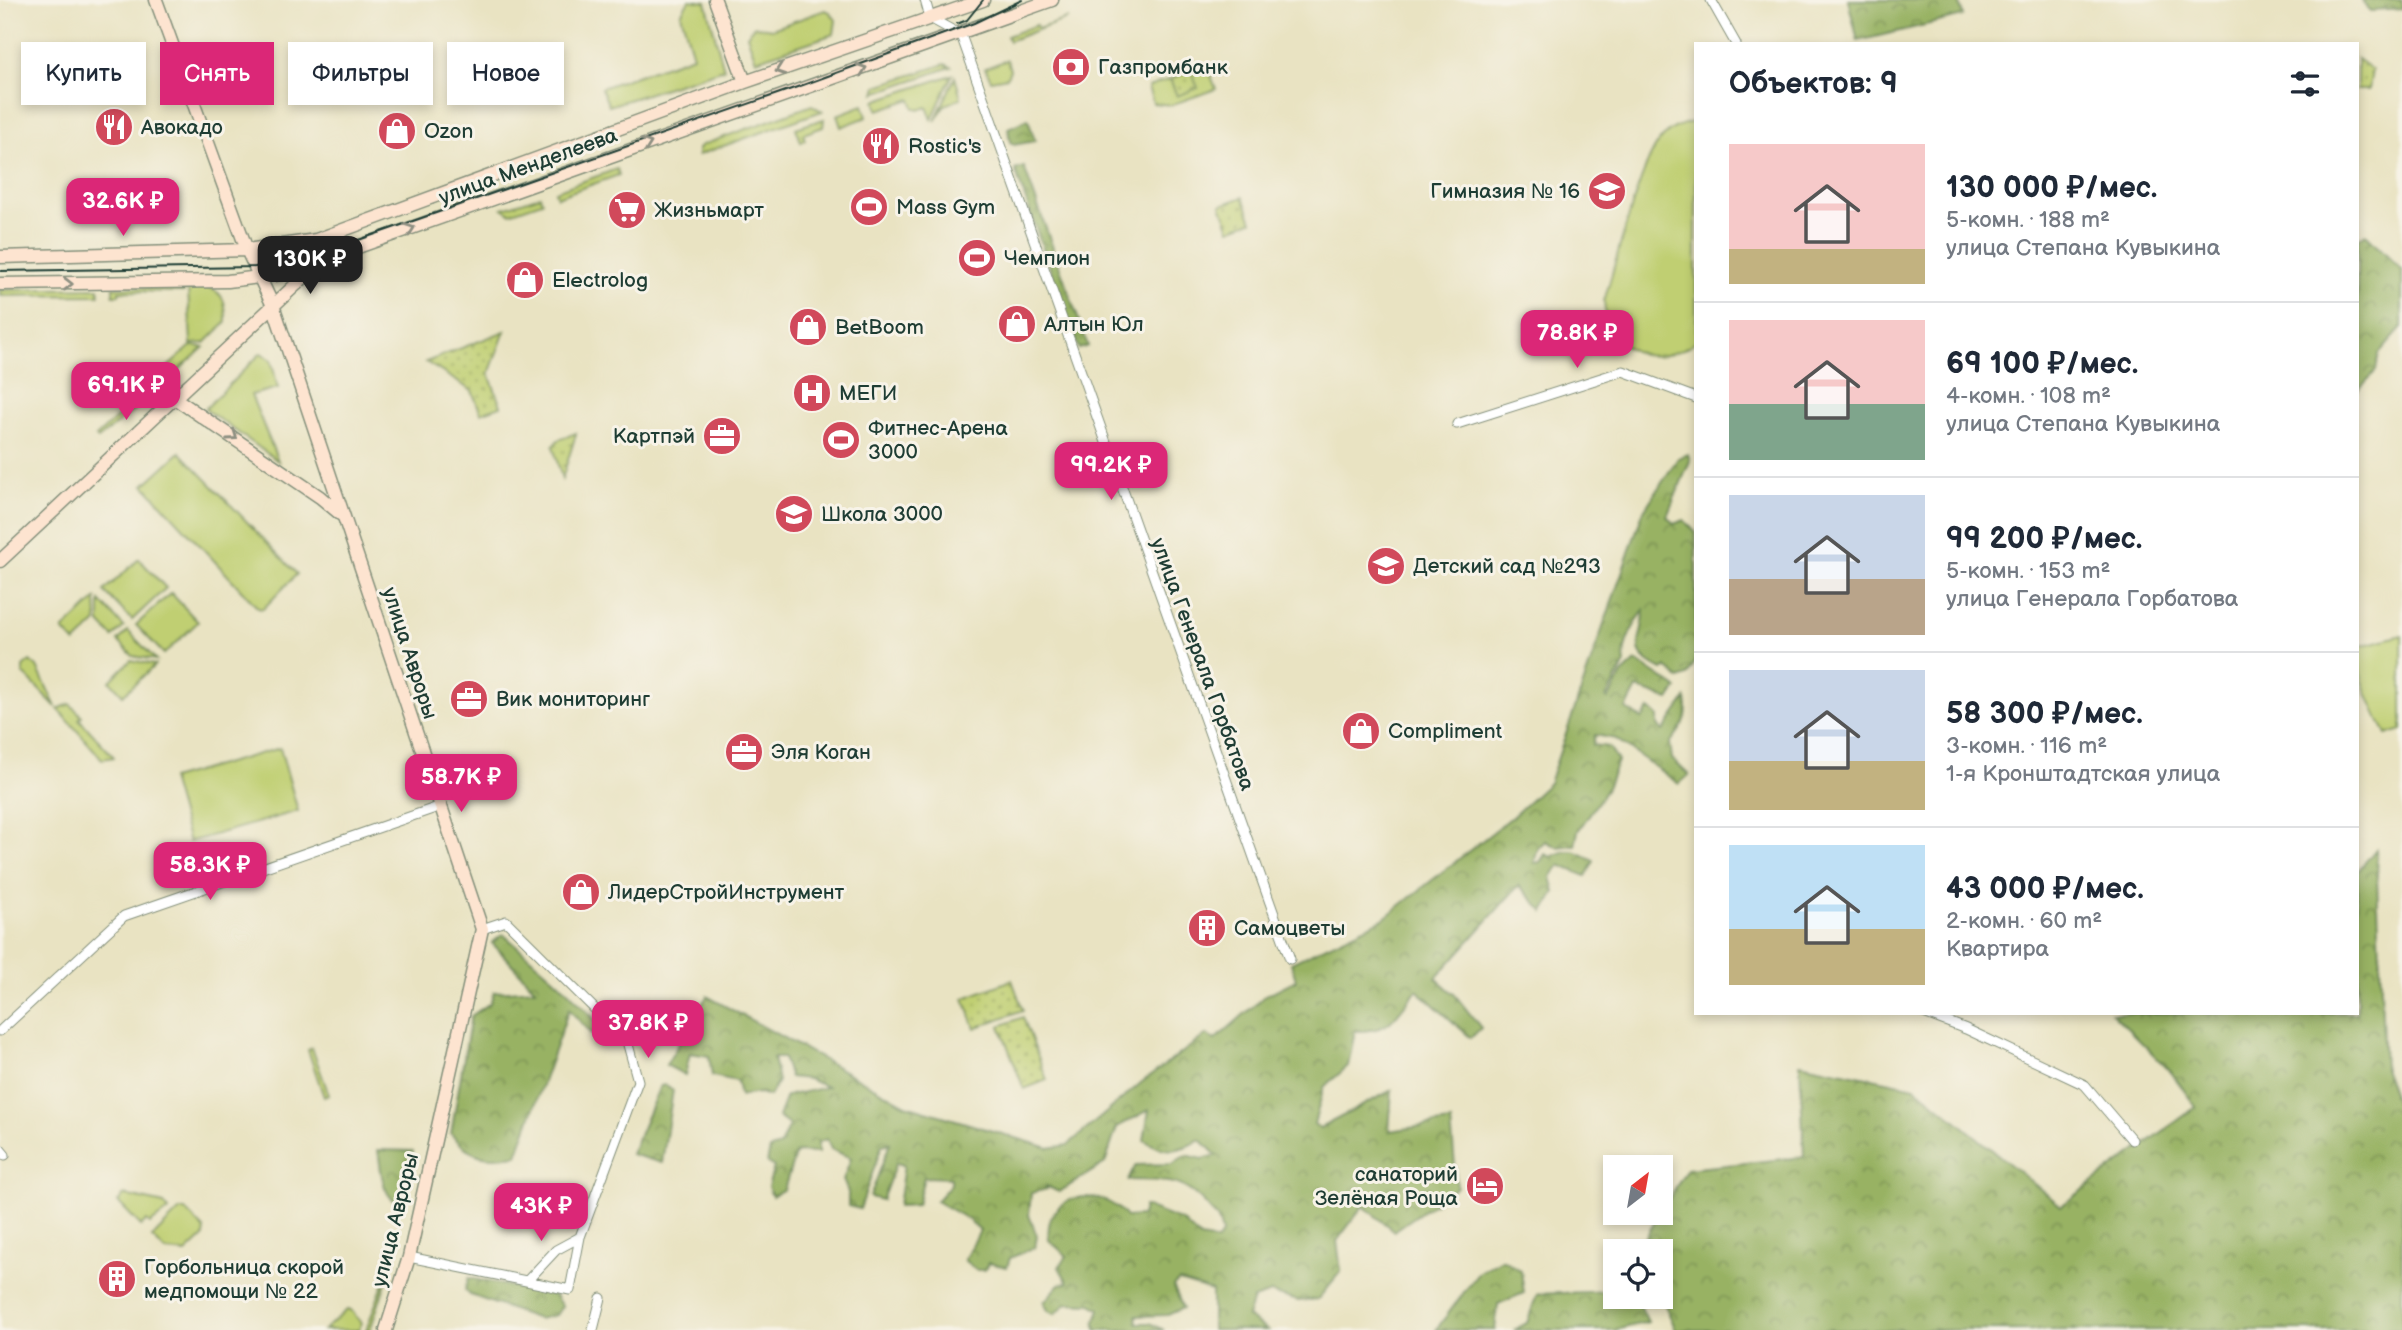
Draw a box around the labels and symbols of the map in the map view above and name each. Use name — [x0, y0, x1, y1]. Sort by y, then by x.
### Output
bank icon: Газпромбанк — [1050, 46, 1092, 88]
place label: Газпромбанк — [1098, 55, 1228, 80]
one-way arrow — [774, 62, 786, 76]
one-way arrow — [855, 63, 867, 77]
restaurant icon: Авокадо — [93, 106, 135, 148]
shop icon: Ozon — [376, 110, 418, 152]
place label: Авокадо — [140, 115, 223, 140]
place label: Ozon — [424, 119, 473, 144]
street label: улица Менделеева — [436, 122, 621, 210]
restaurant icon: Rostic's — [860, 125, 902, 167]
place label: Rostic's — [908, 134, 981, 159]
one-way arrow — [640, 138, 652, 152]
school or university icon: Гимназия № 16 — [1586, 170, 1628, 212]
pin: 32.6K ₽ — [58, 178, 188, 238]
place label: Гимназия № 16 — [1430, 179, 1580, 204]
sports icon: Mass Gym — [848, 186, 890, 228]
supermarket icon: Жизньмарт — [606, 189, 648, 231]
place label: Mass Gym — [896, 195, 995, 220]
place label: Жизньмарт — [654, 198, 764, 223]
one-way arrow — [403, 223, 415, 237]
pin: 130K ₽ — [253, 236, 367, 296]
sports icon: Чемпион — [956, 237, 998, 279]
place label: Чемпион — [1004, 246, 1090, 271]
shop icon: Electrolog — [504, 259, 546, 301]
place label: Electrolog — [552, 268, 648, 293]
one-way arrow — [63, 276, 74, 292]
shop icon: Алтын Юл — [996, 303, 1038, 345]
shop icon: BetBoom — [787, 306, 829, 348]
pin: 78.8K ₽ — [1512, 310, 1642, 370]
place label: Алтын Юл — [1043, 312, 1144, 337]
place label: BetBoom — [835, 315, 924, 340]
pin: 69.1K ₽ — [61, 362, 191, 422]
hospital icon: МЕГИ — [791, 372, 833, 414]
place label: МЕГИ — [839, 381, 897, 406]
office icon: Картпэй — [701, 415, 743, 457]
place label: Фитнес-Арена 3000 — [868, 416, 1008, 465]
sports icon: Фитнес-Арена 3000 — [820, 419, 862, 461]
place label: Картпэй — [613, 424, 695, 449]
one-way arrow — [225, 428, 238, 440]
pin: 99.2K ₽ — [1046, 442, 1176, 502]
school or university icon: Школа 3000 — [773, 493, 815, 535]
place label: Школа 3000 — [821, 502, 943, 527]
street label: улица Генерала Горбатова — [1145, 534, 1260, 794]
school or university icon: Детский сад №293 — [1365, 545, 1407, 587]
place label: Детский сад №293 — [1413, 554, 1601, 579]
street label: улица Авроры — [376, 584, 443, 722]
office icon: Вик мониторинг — [448, 678, 490, 720]
place label: Вик мониторинг — [496, 687, 650, 712]
shop icon: Compliment — [1340, 710, 1382, 752]
place label: Compliment — [1388, 719, 1503, 744]
office icon: Эля Коган — [723, 731, 765, 773]
place label: Эля Коган — [771, 740, 871, 765]
pin: 58.7K ₽ — [396, 754, 526, 814]
pin: 58.3K ₽ — [145, 842, 275, 902]
shop icon: ЛидерСтройИнструмент — [560, 871, 602, 913]
place label: ЛидерСтройИнструмент — [607, 880, 845, 905]
building icon: Самоцветы — [1186, 907, 1228, 949]
place label: Самоцветы — [1234, 916, 1345, 941]
pin: 37.8K ₽ — [583, 1000, 713, 1060]
street label: улица Авроры — [367, 1151, 424, 1290]
north arrow — [1603, 1155, 1673, 1225]
place label: санаторий Зелёная Роща — [1315, 1162, 1459, 1211]
hotel icon: санаторий Зелёная Роща — [1464, 1165, 1506, 1207]
pin: 43K ₽ — [492, 1184, 590, 1243]
place label: Горбольница скорой медпомощи № 22 — [144, 1255, 344, 1304]
building icon: Горбольница скорой медпомощи № 22 — [96, 1258, 138, 1300]

